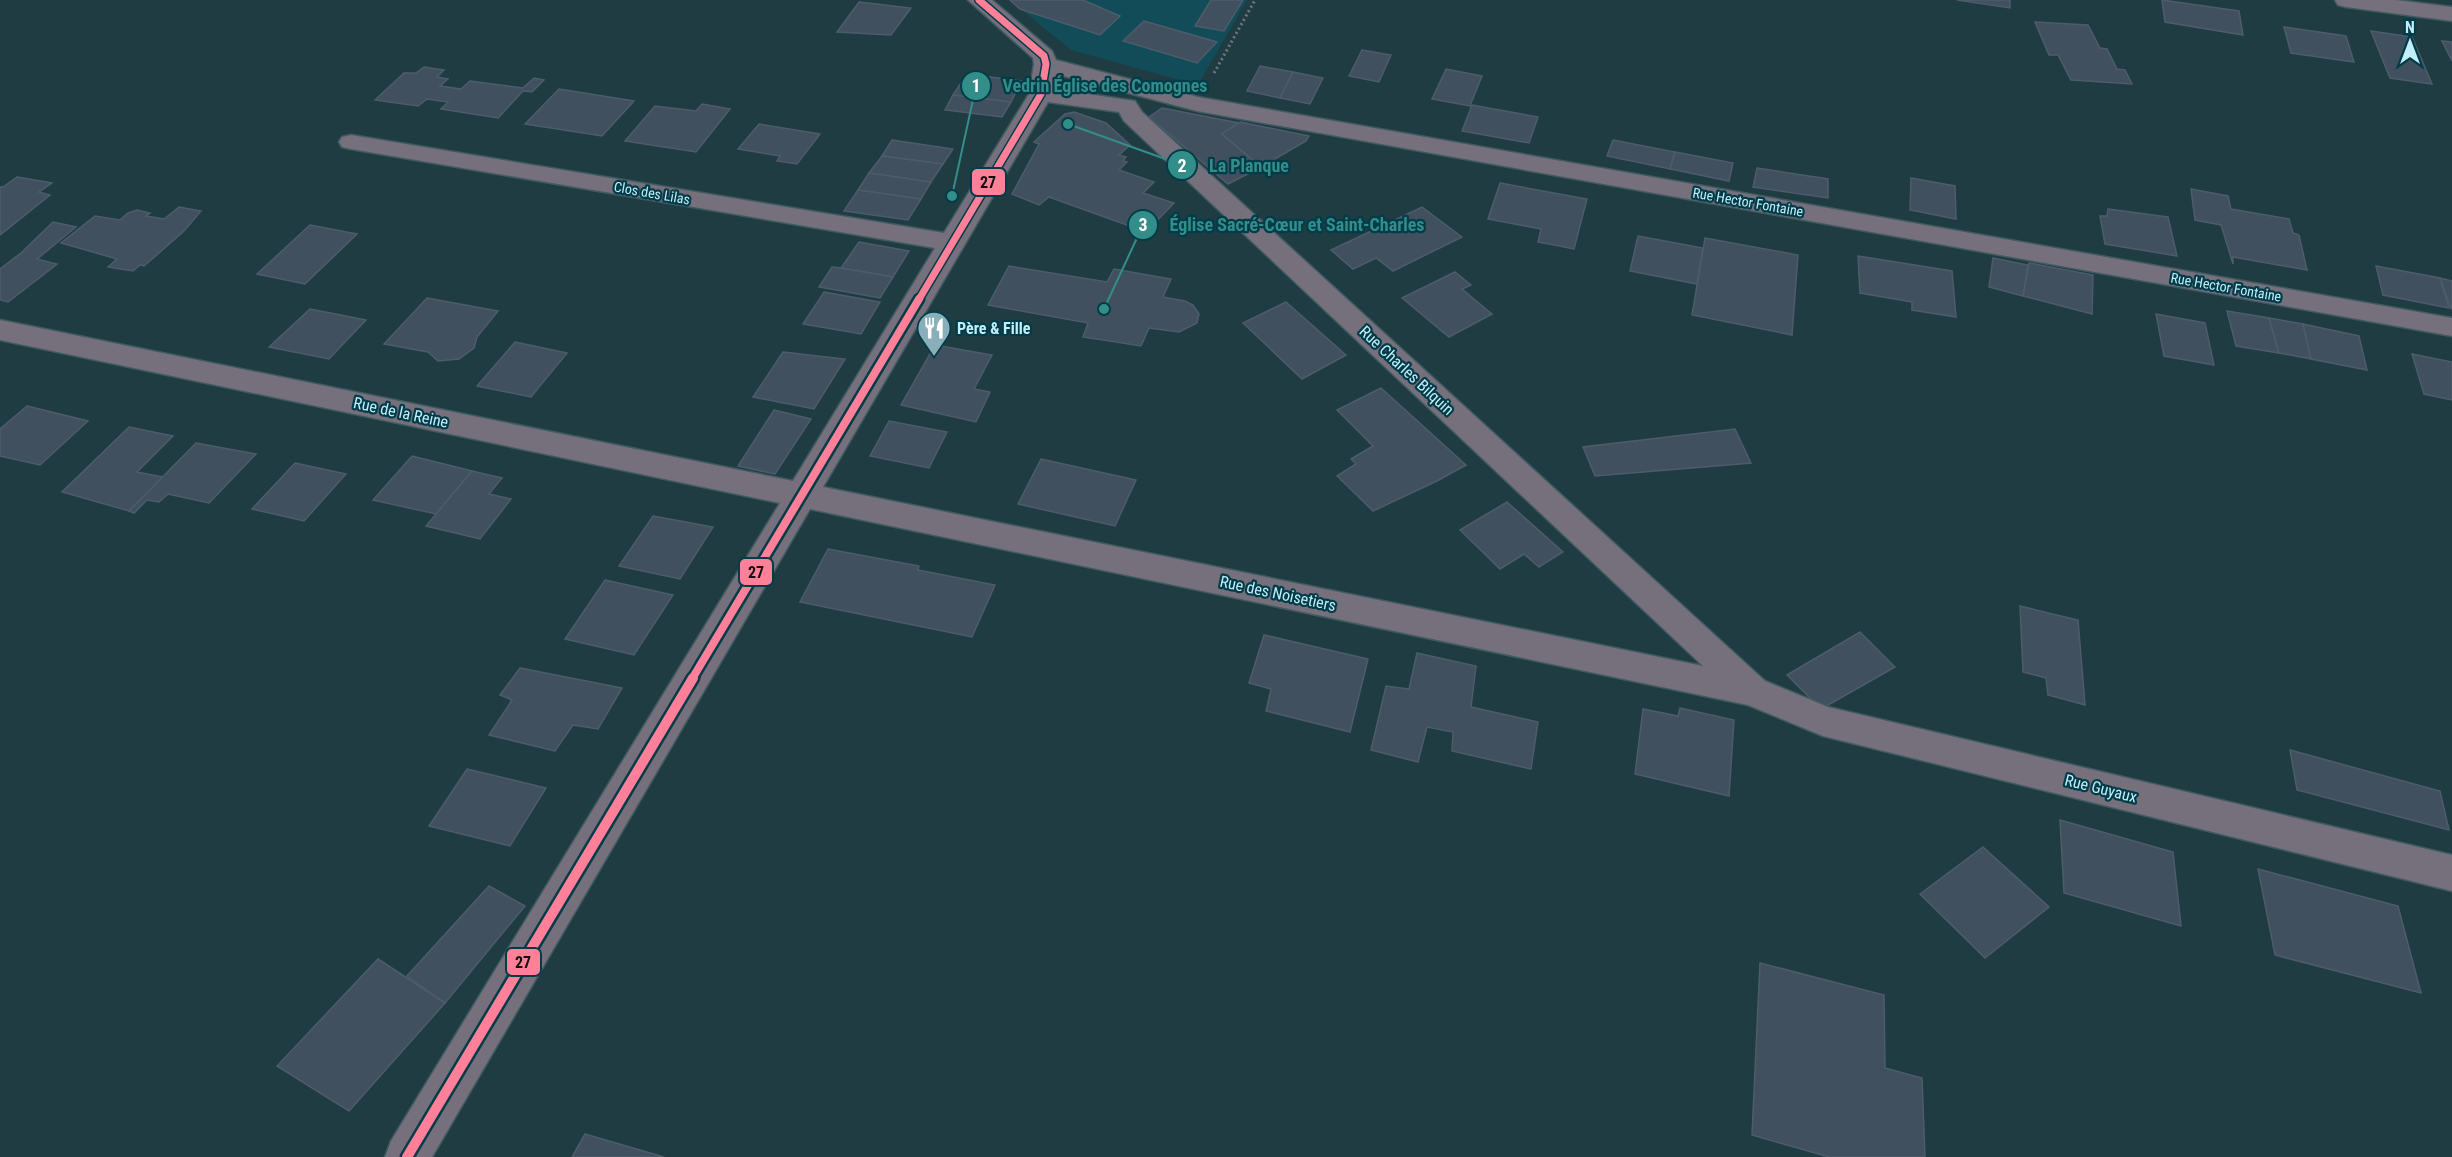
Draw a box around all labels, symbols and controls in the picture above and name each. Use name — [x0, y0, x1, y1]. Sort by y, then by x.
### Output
north arrow — [2380, 12, 2440, 72]
text: N — [2405, 18, 2415, 37]
callout: Vedrin Église des Comognes — [961, 68, 1220, 104]
text: 1 — [971, 75, 981, 96]
text: Vedrin Église des Comognes — [1003, 75, 1207, 96]
callout: La Planque — [1167, 147, 1301, 183]
text: 2 — [1177, 155, 1187, 176]
text: La Planque — [1209, 155, 1289, 176]
line badge: 27 — [971, 168, 1006, 196]
text: 27 — [980, 173, 996, 192]
street label: Clos des Lilas — [613, 178, 691, 208]
street label: Rue Hector Fontaine — [1691, 184, 1805, 220]
callout: Église Sacré-Cœur et Saint-Charles — [1128, 207, 1437, 243]
text: 3 — [1138, 214, 1148, 235]
text: Église Sacré-Cœur et Saint-Charles — [1170, 214, 1424, 235]
street label: Rue Hector Fontaine — [2169, 269, 2283, 305]
restaurant icon: Père & Fille — [916, 310, 952, 357]
place label: Père & Fille — [957, 319, 1031, 338]
street label: Rue Charles Bilquin — [1356, 322, 1458, 419]
street label: Rue de la Reine — [352, 393, 450, 432]
line badge: 27 — [739, 558, 773, 586]
text: 27 — [748, 563, 764, 582]
street label: Rue des Noisetiers — [1218, 572, 1338, 615]
street label: Rue Guyaux — [2063, 770, 2139, 807]
line badge: 27 — [506, 948, 541, 976]
text: 27 — [515, 953, 531, 972]

